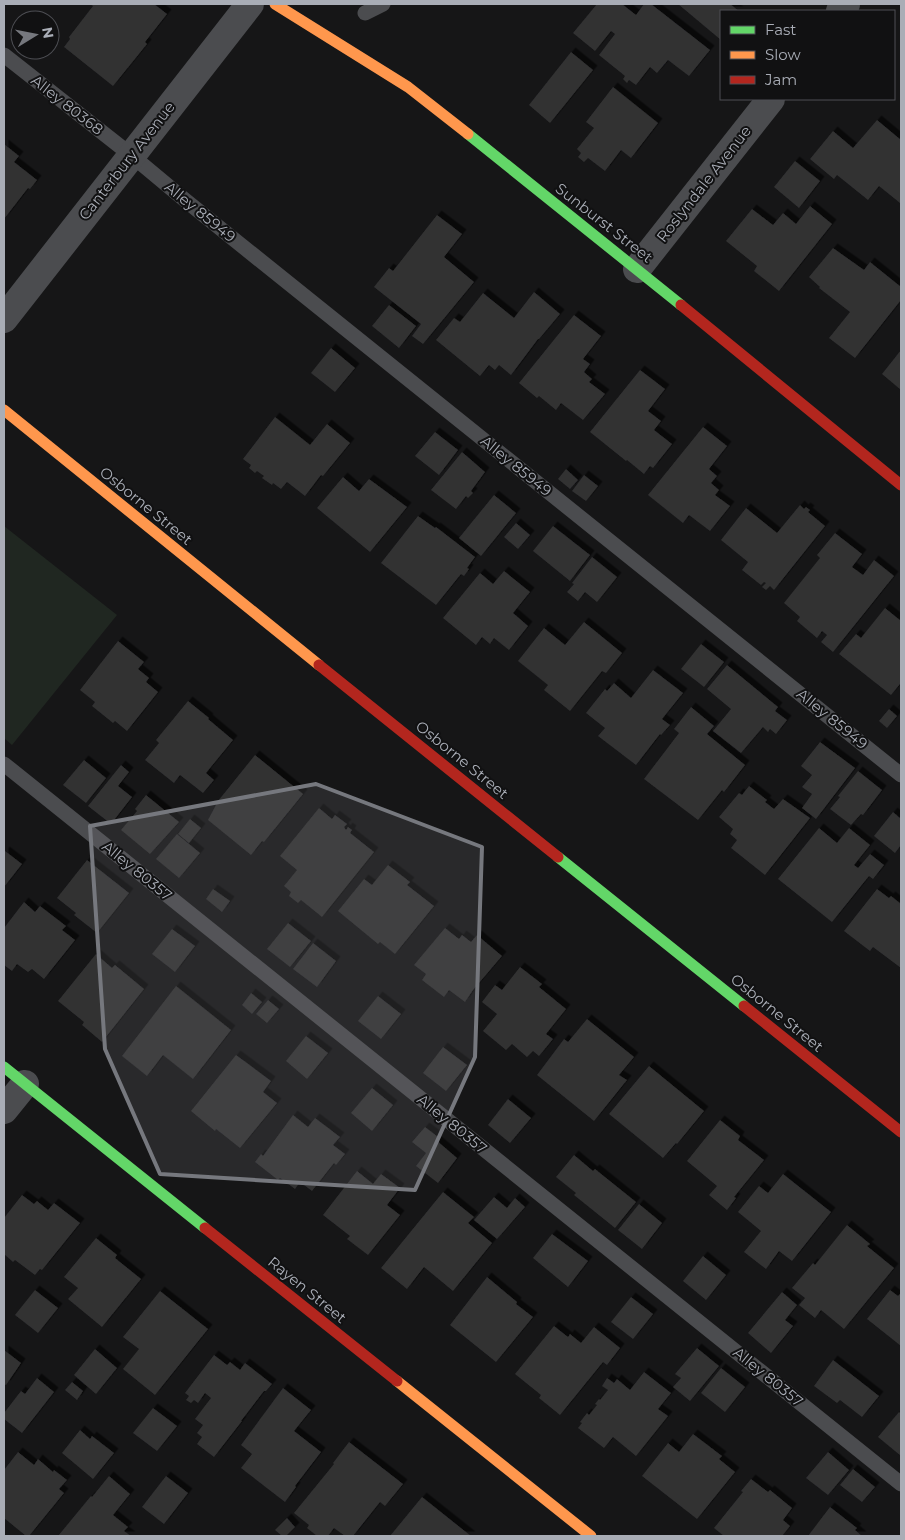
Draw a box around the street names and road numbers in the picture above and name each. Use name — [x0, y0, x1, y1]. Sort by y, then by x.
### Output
street label: Alley 80368 — [27, 71, 107, 139]
street label: Canterbury Avenue — [74, 98, 179, 224]
street label: Roslyndale Avenue — [652, 122, 755, 246]
street label: Alley 85949 — [161, 177, 240, 246]
street label: Sunburst Street — [552, 179, 657, 267]
street label: Alley 85949 — [477, 431, 556, 500]
street label: Osborne Street — [96, 462, 197, 549]
street label: Alley 85949 — [793, 684, 872, 753]
street label: Osborne Street — [412, 716, 513, 803]
street label: Alley 80357 — [98, 837, 176, 905]
street label: Osborne Street — [727, 969, 828, 1056]
street label: Alley 80357 — [413, 1090, 491, 1158]
street label: Rayen Street — [264, 1252, 350, 1327]
street label: Alley 80357 — [729, 1343, 807, 1411]

